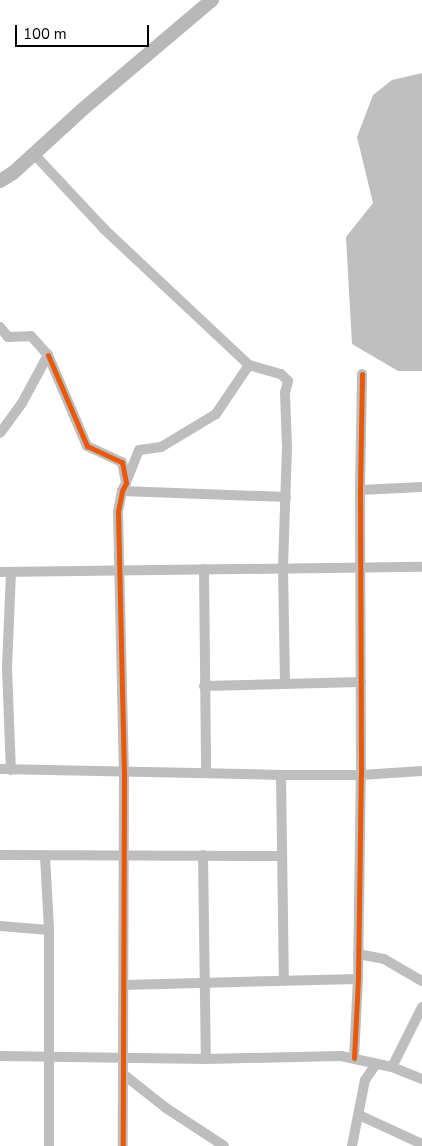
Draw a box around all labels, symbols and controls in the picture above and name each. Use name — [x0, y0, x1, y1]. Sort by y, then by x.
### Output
scale bar — [18, 15, 151, 47]
text: 100 m — [23, 24, 67, 44]

